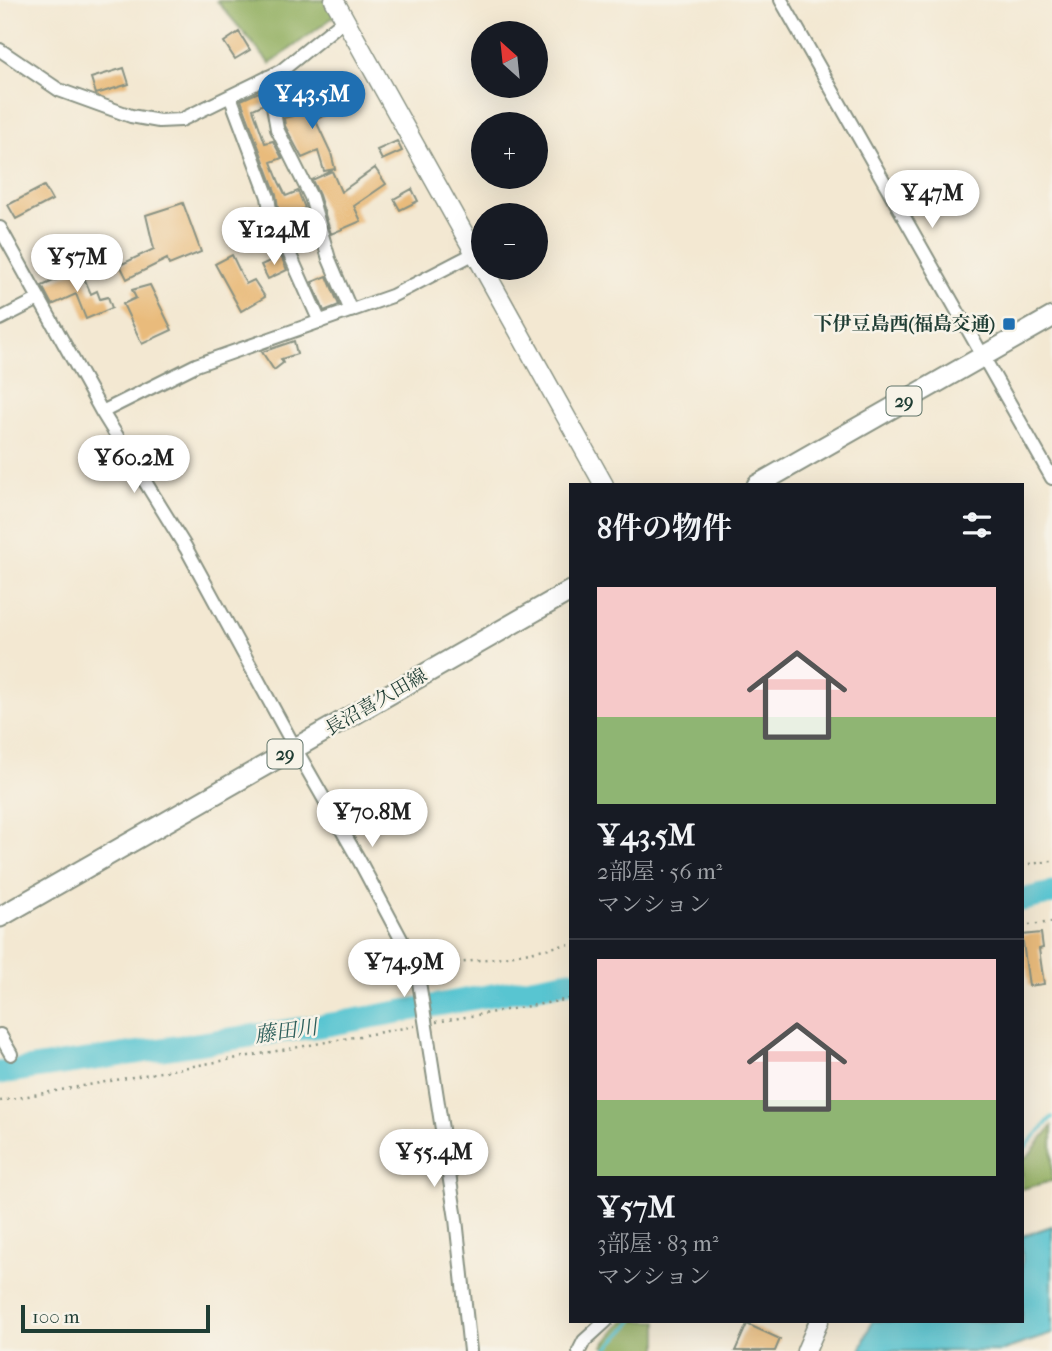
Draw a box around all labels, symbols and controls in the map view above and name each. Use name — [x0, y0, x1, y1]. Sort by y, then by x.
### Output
north arrow — [471, 21, 548, 98]
map controls — [471, 21, 548, 280]
pin: ¥43.5M — [255, 72, 369, 131]
text: ¥43.5M — [274, 80, 350, 107]
button: + — [471, 112, 548, 189]
pin: ¥47M — [891, 170, 973, 230]
text: ¥47M — [901, 179, 963, 206]
button: − — [471, 203, 548, 280]
pin: ¥124M — [225, 208, 323, 267]
text: ¥124M — [238, 216, 310, 243]
pin: ¥57M — [36, 234, 118, 294]
text: ¥57M — [47, 243, 107, 270]
place label: 下伊豆島西(福島交通) — [813, 313, 995, 335]
marker: 下伊豆島西(福島交通) — [1001, 316, 1017, 332]
road number: 29 — [886, 386, 922, 416]
pin: ¥60.2M — [77, 435, 191, 495]
text: ¥60.2M — [94, 444, 174, 471]
icon: filters — [958, 506, 996, 544]
text: 8件の物件 — [597, 511, 732, 546]
icon: home — [734, 632, 860, 758]
street label: 長沼喜久田線 — [321, 664, 431, 740]
road number: 29 — [268, 740, 302, 768]
pin: ¥70.8M — [315, 790, 429, 849]
text: ¥70.8M — [333, 798, 411, 825]
text: ¥43.5M — [597, 818, 695, 853]
text: 2部屋 · 56 m² — [597, 858, 722, 885]
text: マンション — [597, 891, 711, 918]
pin: ¥74.9M — [347, 940, 461, 999]
text: ¥74.9M — [364, 948, 444, 975]
icon: home — [734, 1004, 860, 1130]
water label: 藤田川 — [253, 1014, 321, 1047]
pin: ¥55.4M — [377, 1130, 491, 1189]
text: ¥55.4M — [395, 1138, 473, 1165]
text: ¥57M — [597, 1190, 675, 1225]
text: 3部屋 · 83 m² — [597, 1230, 718, 1257]
text: マンション — [597, 1263, 711, 1290]
scale bar — [21, 1302, 210, 1334]
text: 100 m — [32, 1306, 80, 1328]

